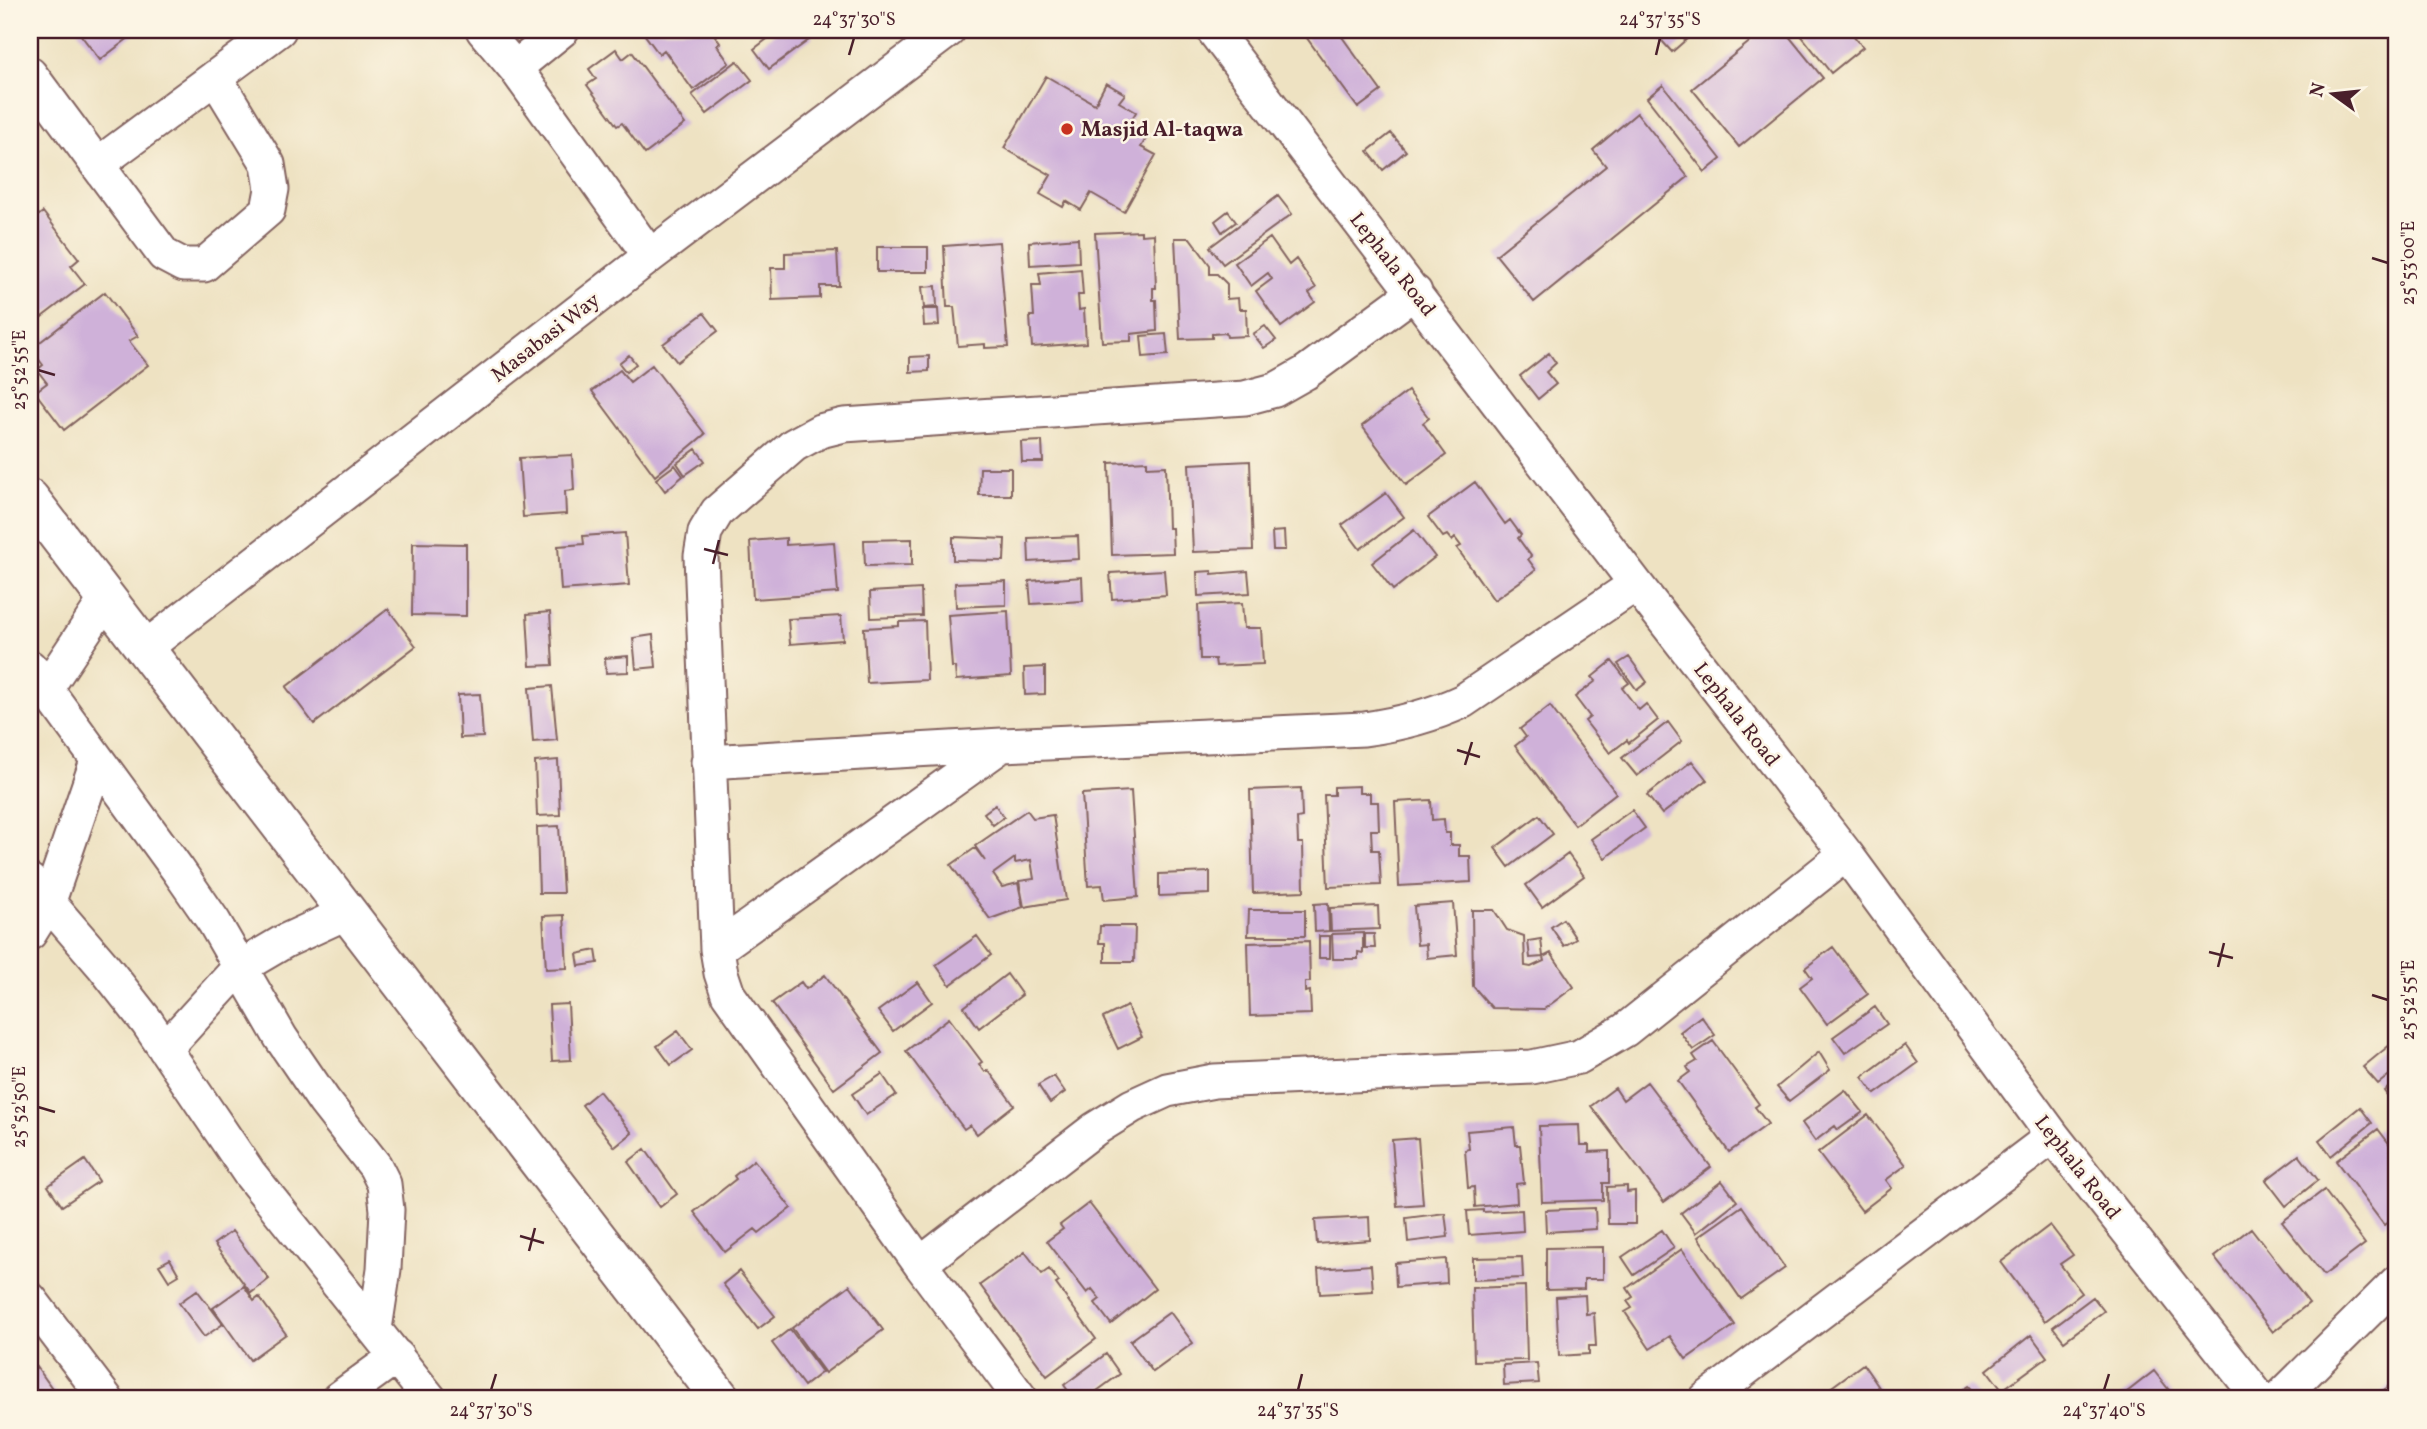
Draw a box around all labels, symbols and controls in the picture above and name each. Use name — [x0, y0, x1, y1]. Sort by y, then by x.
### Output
text: 24°37'30"S — [812, 8, 896, 33]
text: 24°37'35"S — [1619, 8, 1701, 33]
north arrow — [2298, 60, 2368, 130]
text: N — [2304, 80, 2333, 100]
place label: Masjid Al-taqwa — [1081, 116, 1243, 145]
marker: Masjid Al-taqwa — [1059, 121, 1075, 137]
street label: Lephala Road — [1342, 207, 1442, 323]
text: 25°53'00"E — [2397, 220, 2422, 305]
street label: Masabasi Way — [485, 286, 607, 390]
text: 25°52'55"E — [8, 329, 33, 410]
street label: Lephala Road — [1686, 657, 1786, 773]
text: 25°52'55"E — [2397, 959, 2422, 1040]
text: 25°52'50"E — [8, 1066, 33, 1148]
street label: Lephala Road — [2027, 1110, 2127, 1226]
text: 24°37'30"S — [449, 1399, 533, 1424]
text: 24°37'35"S — [1257, 1399, 1339, 1424]
text: 24°37'40"S — [2062, 1399, 2146, 1424]

